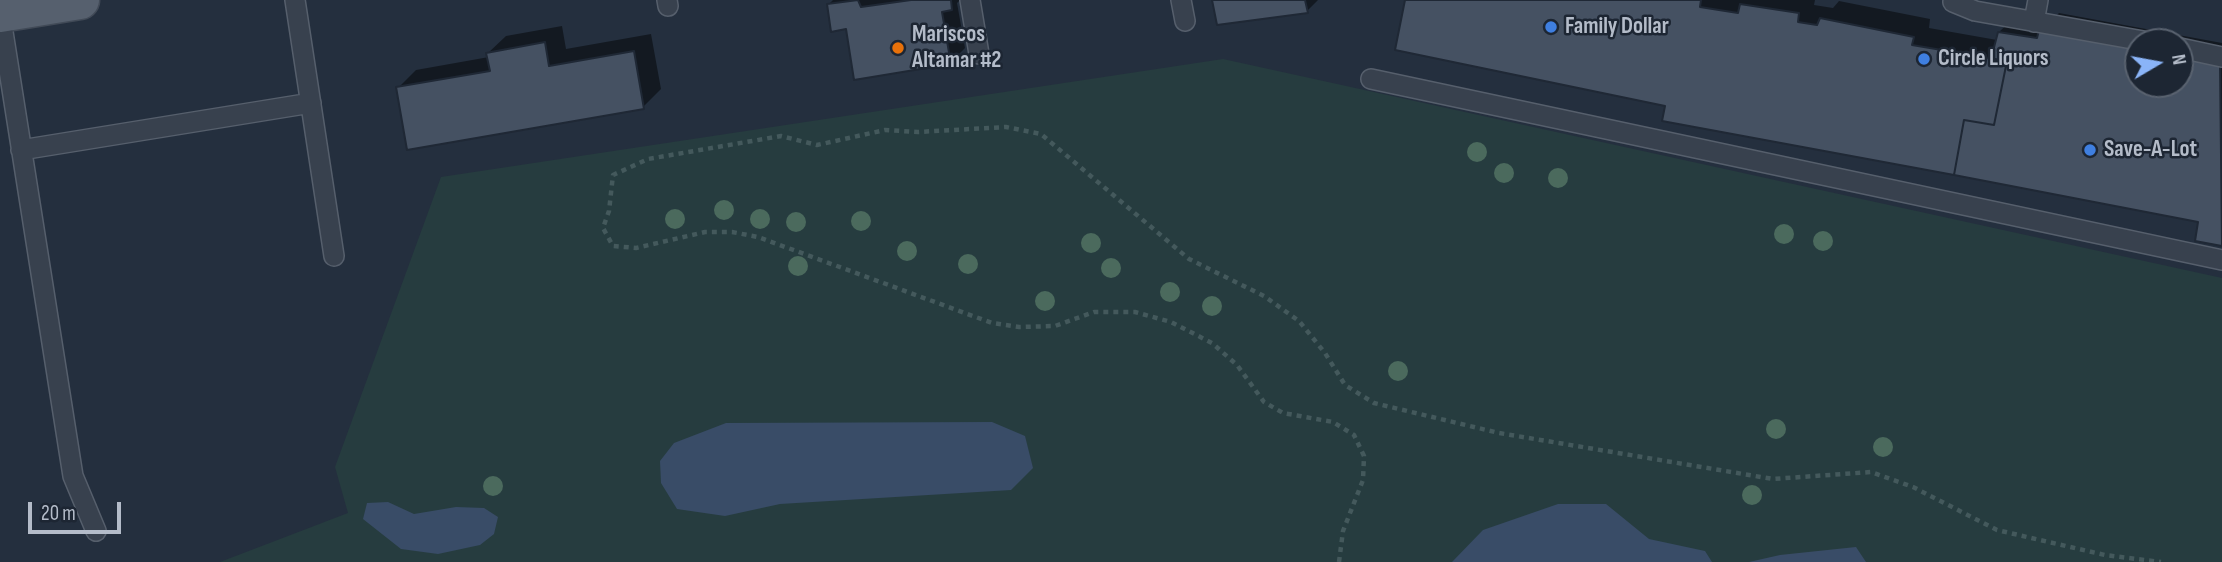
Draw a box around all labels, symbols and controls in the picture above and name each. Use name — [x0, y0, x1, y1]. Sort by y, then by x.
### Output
place label: Family Dollar — [1565, 13, 1669, 41]
marker: Family Dollar — [1543, 19, 1559, 35]
place label: Mariscos Altamar #2 — [912, 21, 1001, 75]
north arrow — [2124, 28, 2194, 98]
marker: Mariscos Altamar #2 — [890, 40, 906, 56]
place label: Circle Liquors — [1938, 45, 2049, 73]
marker: Circle Liquors — [1916, 51, 1932, 67]
text: N — [2166, 53, 2190, 67]
place label: Save-A-Lot — [2104, 136, 2197, 164]
marker: Save-A-Lot — [2082, 142, 2098, 158]
scale bar — [32, 489, 124, 532]
text: 20 m — [41, 501, 76, 526]

